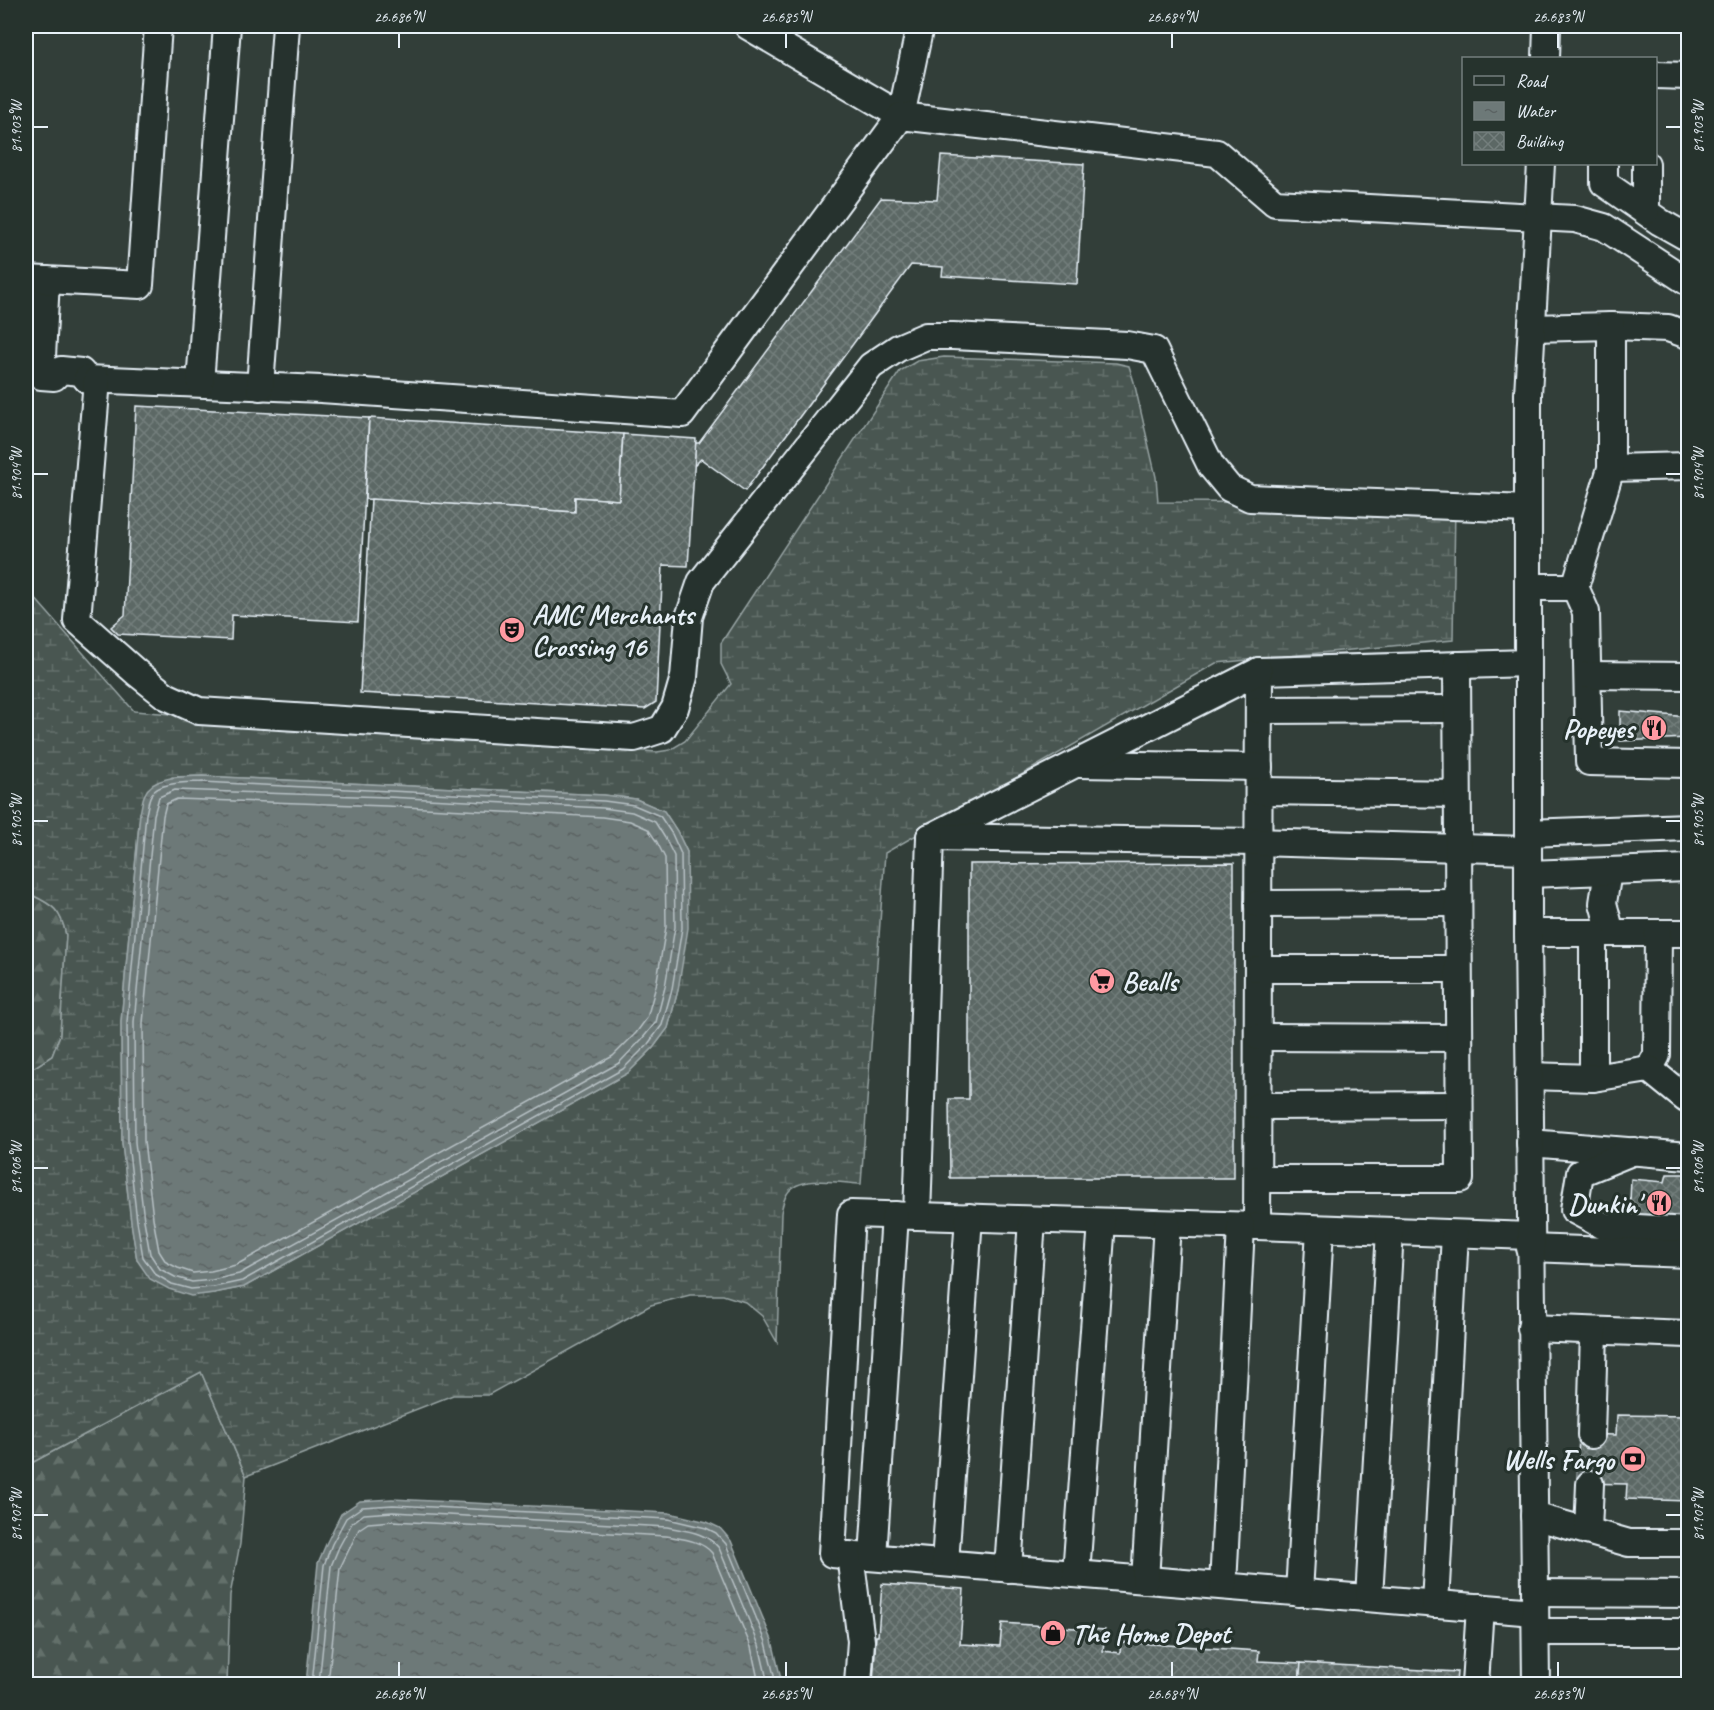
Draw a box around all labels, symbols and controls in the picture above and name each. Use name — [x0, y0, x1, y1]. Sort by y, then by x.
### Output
text: 26.686°N — [374, 8, 427, 27]
text: 26.685°N — [761, 8, 814, 27]
text: 26.684°N — [1147, 8, 1200, 27]
text: 26.683°N — [1533, 8, 1586, 27]
legend — [1462, 57, 1657, 165]
text: Road — [1516, 70, 1549, 92]
text: 81.903°W — [7, 98, 26, 153]
text: 81.903°W — [1689, 98, 1708, 153]
text: Water — [1516, 100, 1557, 122]
text: Building — [1516, 130, 1565, 152]
text: 81.904°W — [7, 445, 26, 500]
text: 81.904°W — [1689, 445, 1708, 500]
place label: AMC Merchants Crossing 16 — [532, 597, 697, 664]
theatre icon: AMC Merchants Crossing 16 — [497, 615, 527, 645]
place label: Popeyes — [1563, 711, 1637, 747]
restaurant icon: Popeyes — [1639, 713, 1669, 743]
text: 81.905°W — [7, 792, 26, 847]
text: 81.905°W — [1689, 792, 1708, 847]
place label: Bealls — [1122, 964, 1180, 999]
supermarket icon: Bealls — [1087, 966, 1117, 996]
text: 81.906°W — [7, 1139, 26, 1194]
text: 81.906°W — [1689, 1139, 1708, 1194]
place label: Dunkin' — [1568, 1186, 1646, 1221]
restaurant icon: Dunkin' — [1644, 1188, 1674, 1218]
place label: Wells Fargo — [1503, 1442, 1616, 1477]
bank icon: Wells Fargo — [1618, 1444, 1648, 1474]
text: 81.907°W — [7, 1486, 26, 1541]
text: 81.907°W — [1689, 1486, 1708, 1541]
place label: The Home Depot — [1072, 1616, 1233, 1651]
shop icon: The Home Depot — [1038, 1618, 1068, 1648]
text: 26.686°N — [374, 1685, 427, 1704]
text: 26.685°N — [761, 1685, 814, 1704]
text: 26.684°N — [1147, 1685, 1200, 1704]
text: 26.683°N — [1533, 1685, 1586, 1704]

